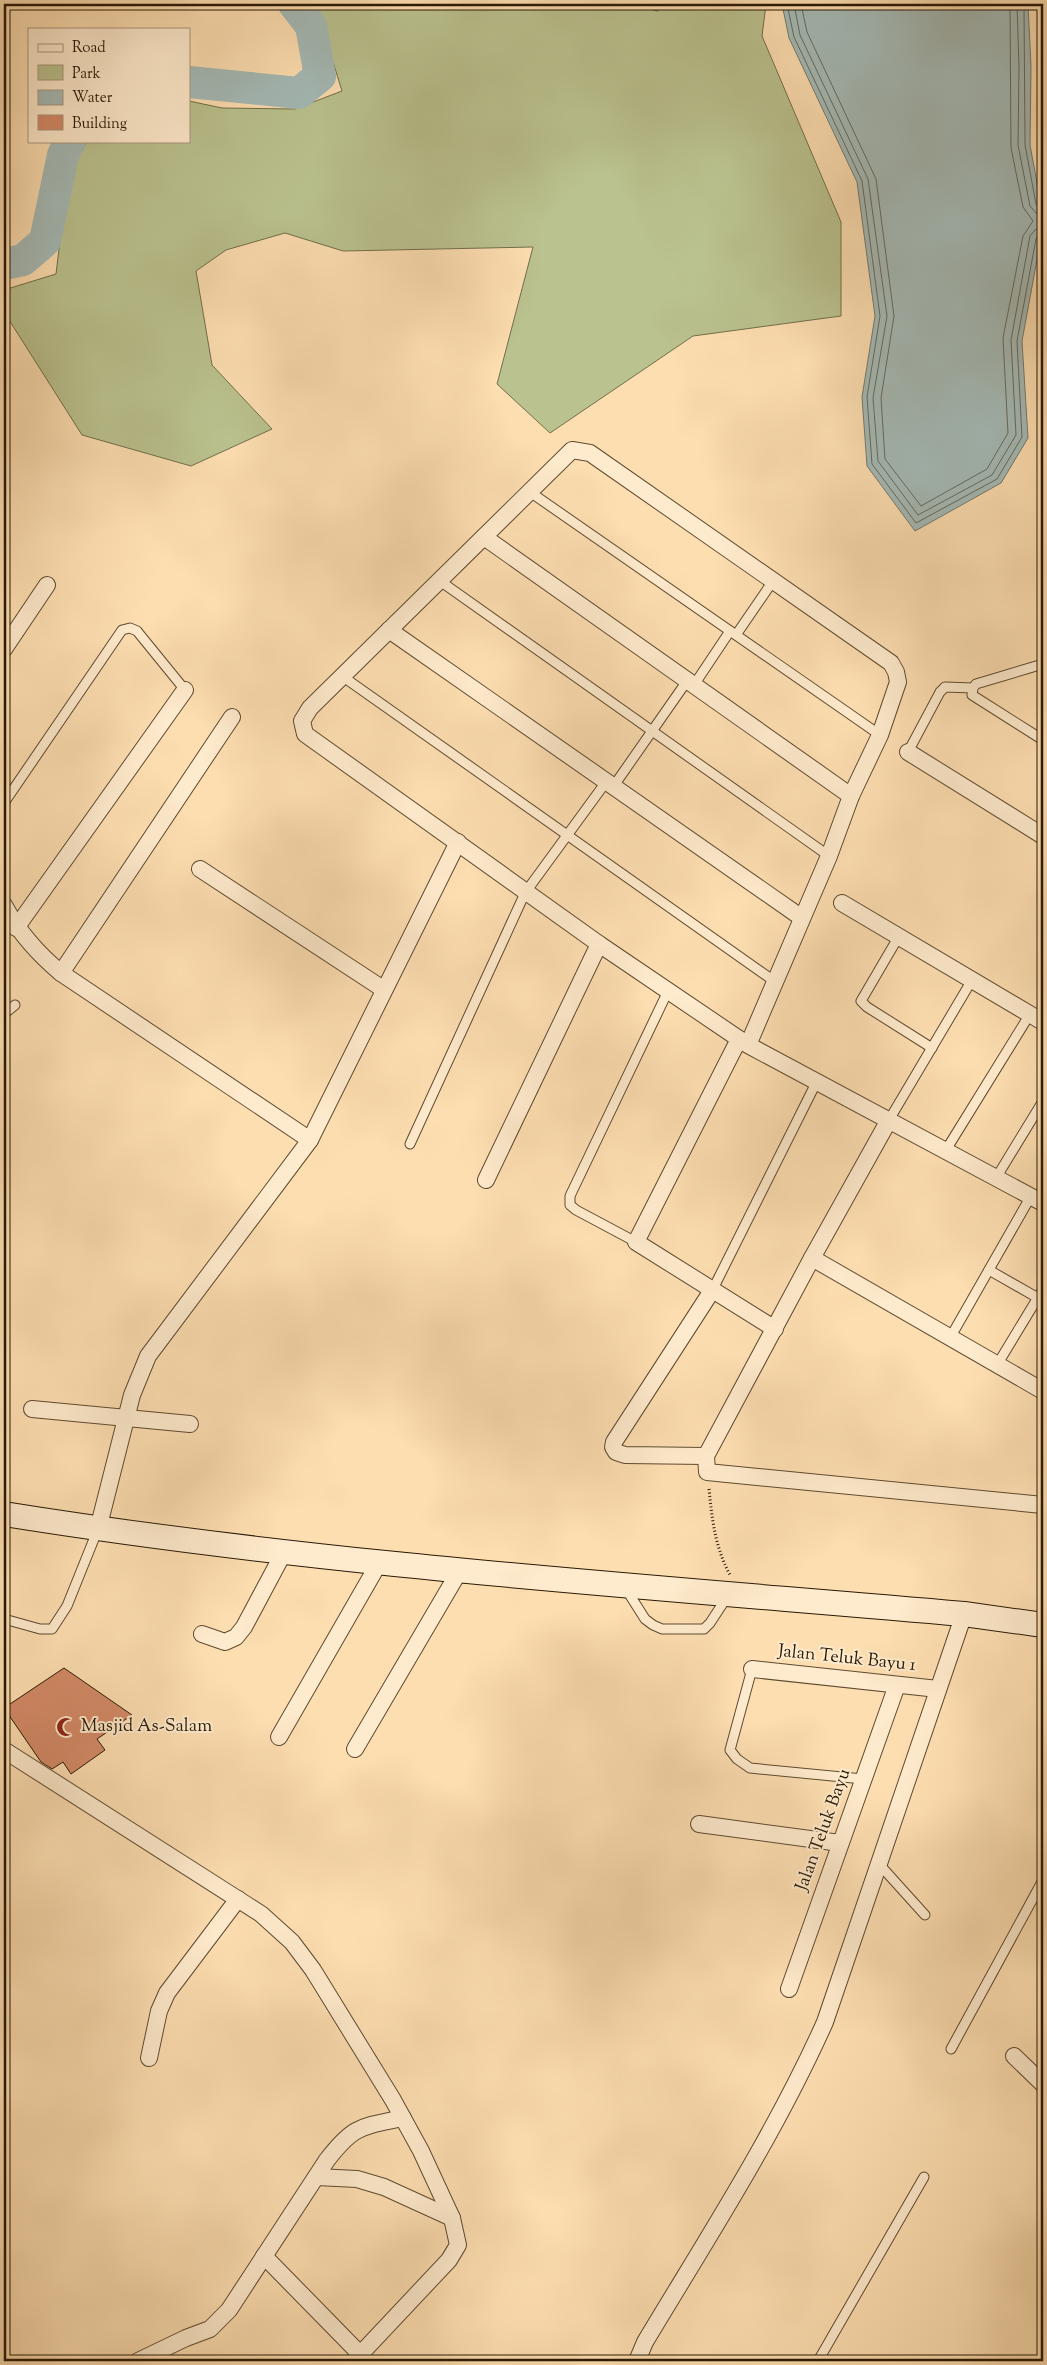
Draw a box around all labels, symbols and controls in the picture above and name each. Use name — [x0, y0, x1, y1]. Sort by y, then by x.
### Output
legend — [28, 28, 190, 142]
text: Road — [72, 38, 106, 59]
text: Park — [72, 64, 101, 85]
text: Water — [72, 88, 113, 109]
text: Building — [72, 114, 127, 135]
street label: Jalan Teluk Bayu 1 — [776, 1639, 917, 1679]
place label: Masjid As-Salam — [81, 1714, 212, 1740]
mosque icon: Masjid As-Salam — [55, 1716, 77, 1738]
street label: Jalan Teluk Bayu — [790, 1765, 858, 1896]

